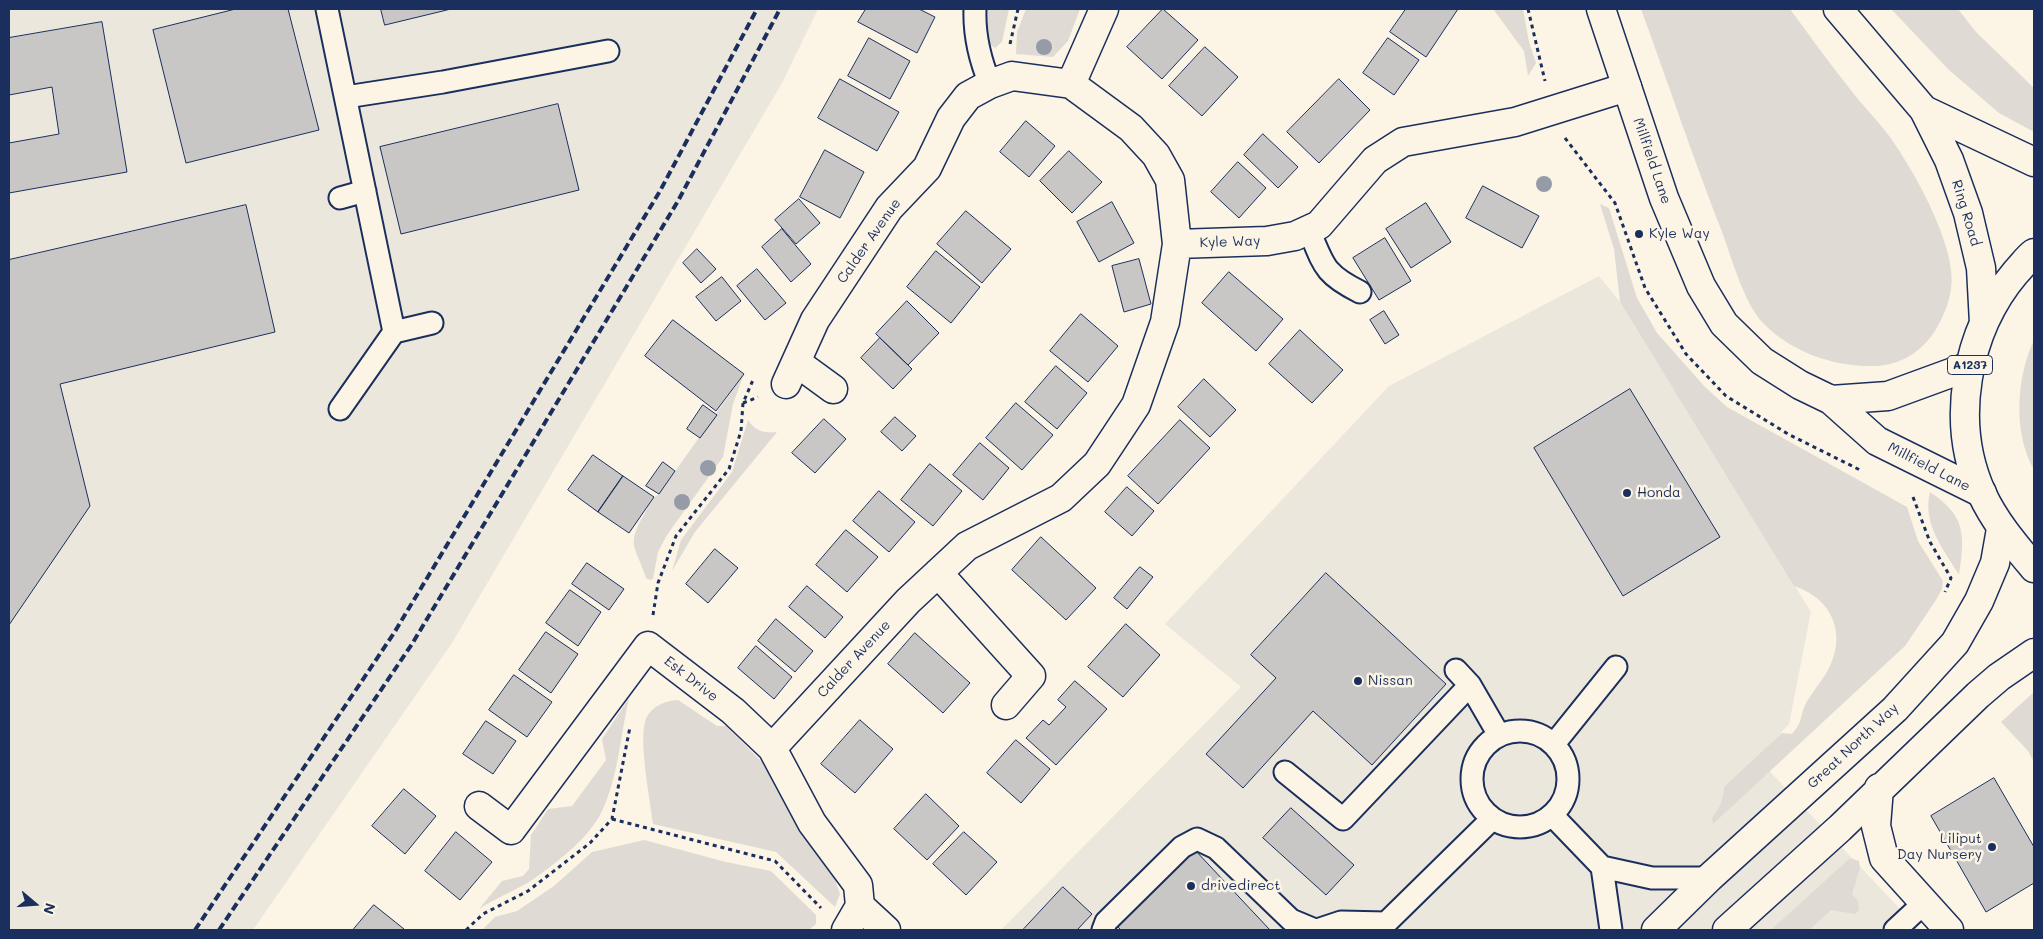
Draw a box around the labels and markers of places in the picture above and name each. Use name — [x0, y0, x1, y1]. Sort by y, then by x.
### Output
place label: Kyle Way — [1649, 226, 1710, 242]
marker: Kyle Way — [1633, 228, 1645, 240]
place label: Honda — [1637, 485, 1681, 501]
marker: Honda — [1621, 487, 1633, 499]
place label: Nissan — [1368, 673, 1413, 689]
marker: Nissan — [1352, 675, 1364, 687]
place label: Liliput Day Nursery — [1897, 831, 1982, 864]
marker: Liliput Day Nursery — [1986, 841, 1998, 853]
place label: drivedirect — [1201, 878, 1281, 894]
marker: drivedirect — [1185, 880, 1197, 892]

